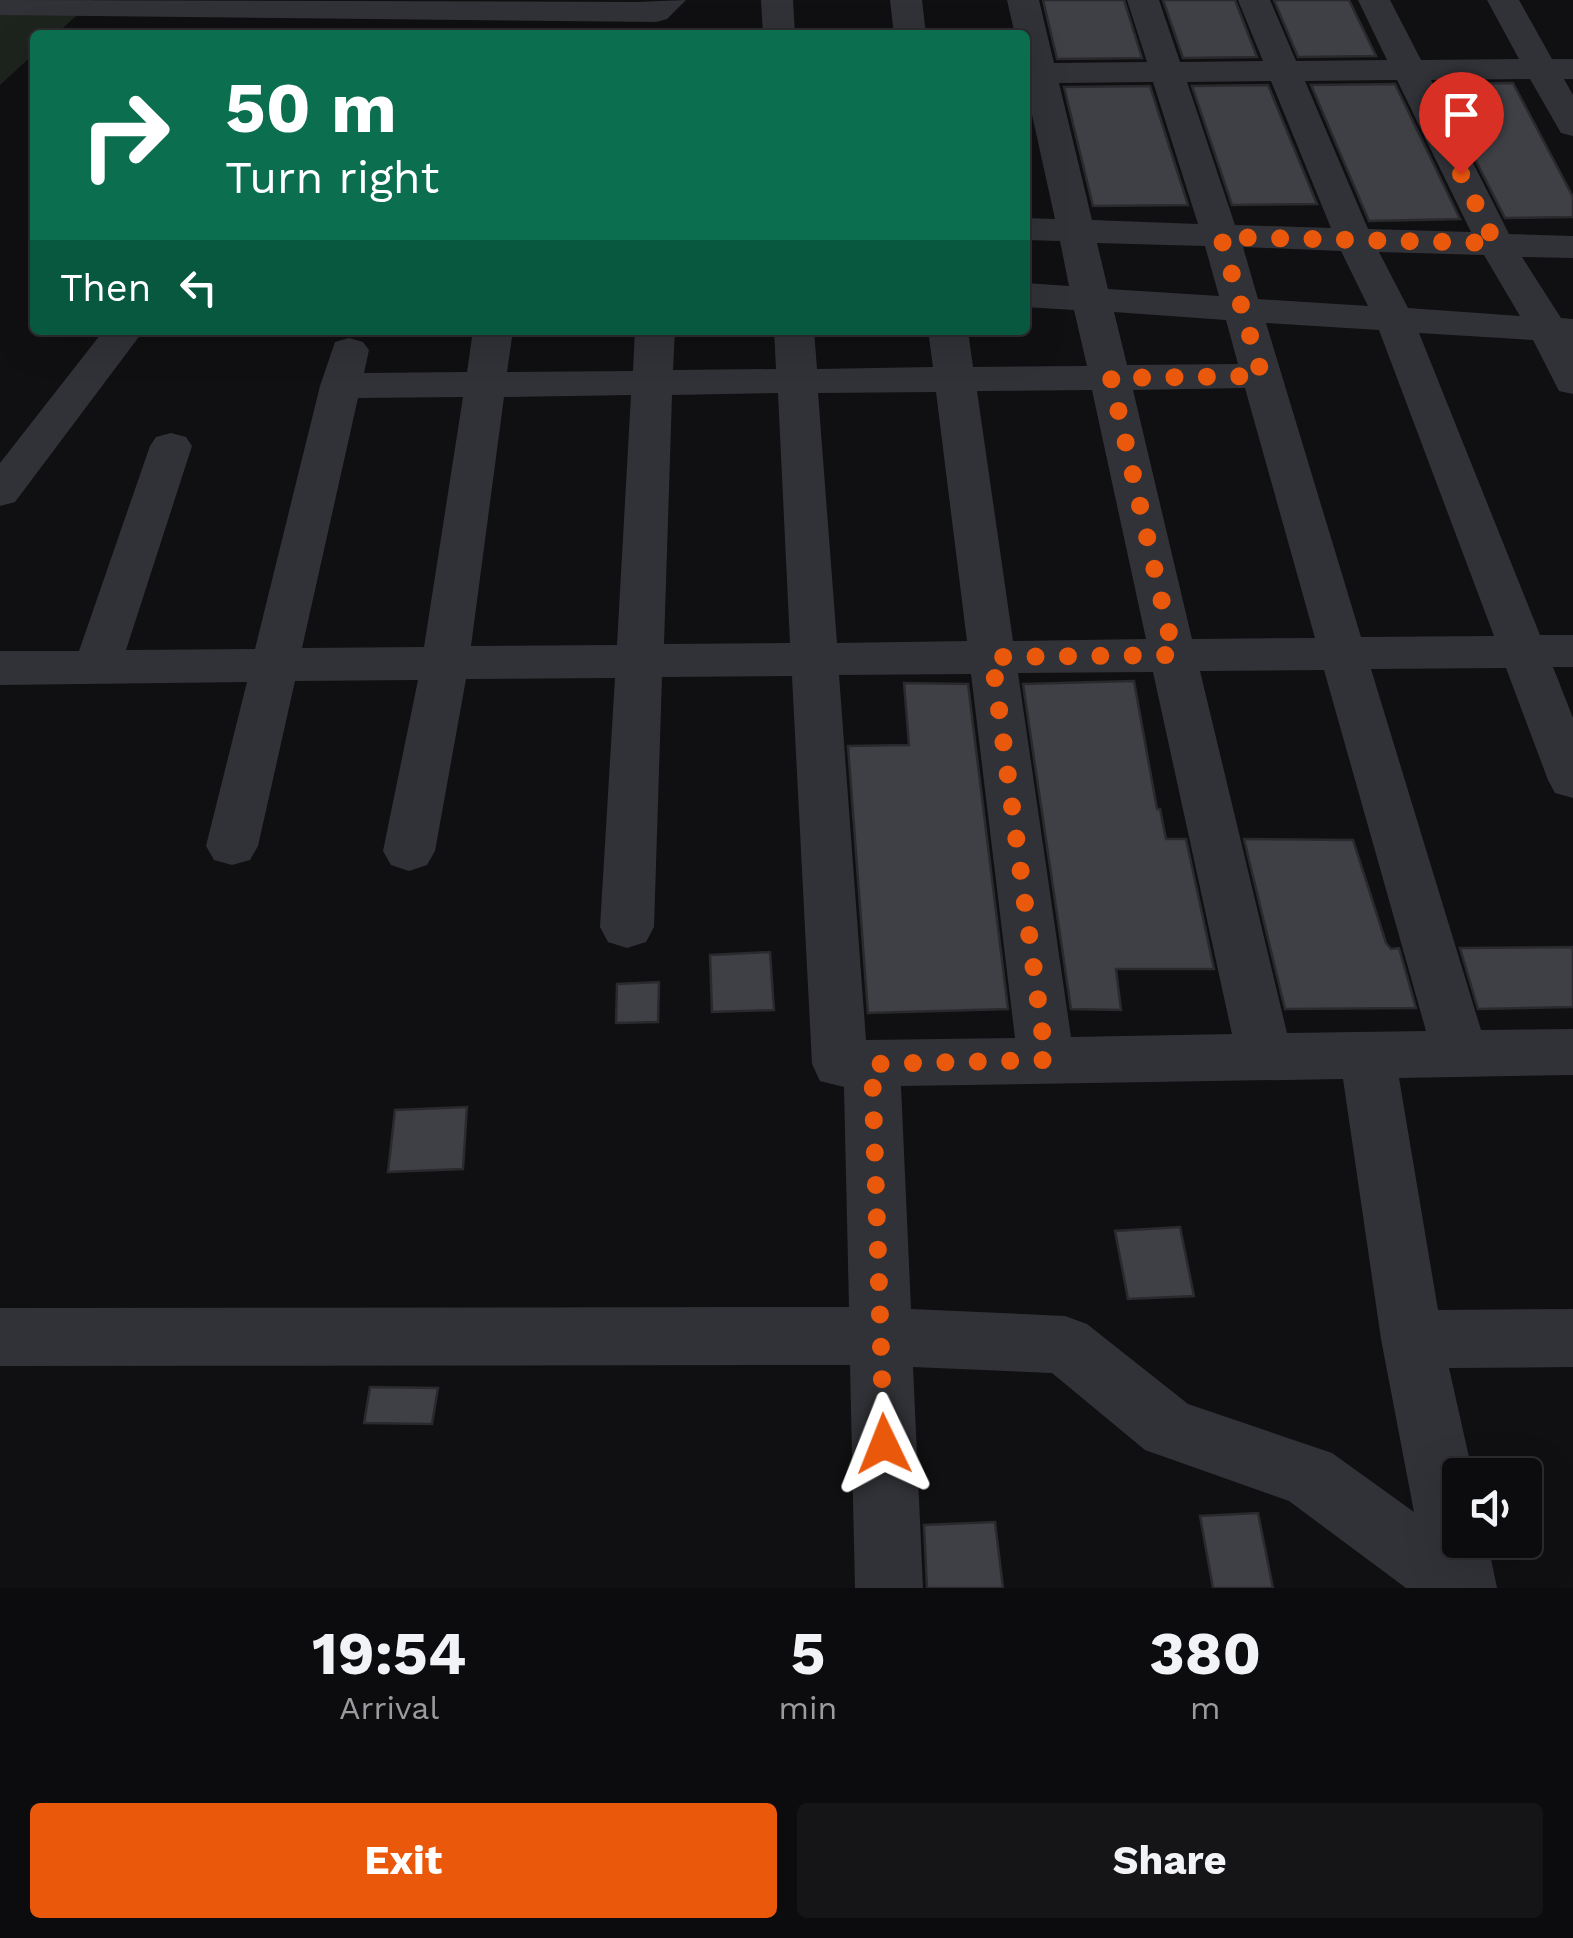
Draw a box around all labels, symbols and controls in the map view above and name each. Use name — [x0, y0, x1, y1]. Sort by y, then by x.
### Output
text: 50 m — [225, 67, 397, 149]
icon: right — [60, 70, 190, 200]
pin — [1419, 72, 1504, 175]
icon: arrive — [1434, 87, 1489, 142]
text: Turn right — [225, 151, 439, 204]
icon: left — [171, 260, 226, 315]
text: Then — [60, 266, 151, 310]
position arrow — [832, 1392, 936, 1496]
map controls — [1442, 1458, 1542, 1558]
button: sound — [1442, 1458, 1542, 1558]
text: 19:54 — [312, 1618, 467, 1689]
text: 5 — [790, 1618, 825, 1689]
text: 380 — [1149, 1618, 1261, 1689]
text: Arrival — [339, 1689, 439, 1727]
text: min — [779, 1689, 837, 1727]
text: m — [1190, 1689, 1220, 1727]
button: Exit — [30, 1803, 777, 1918]
button: Share — [797, 1803, 1543, 1918]

